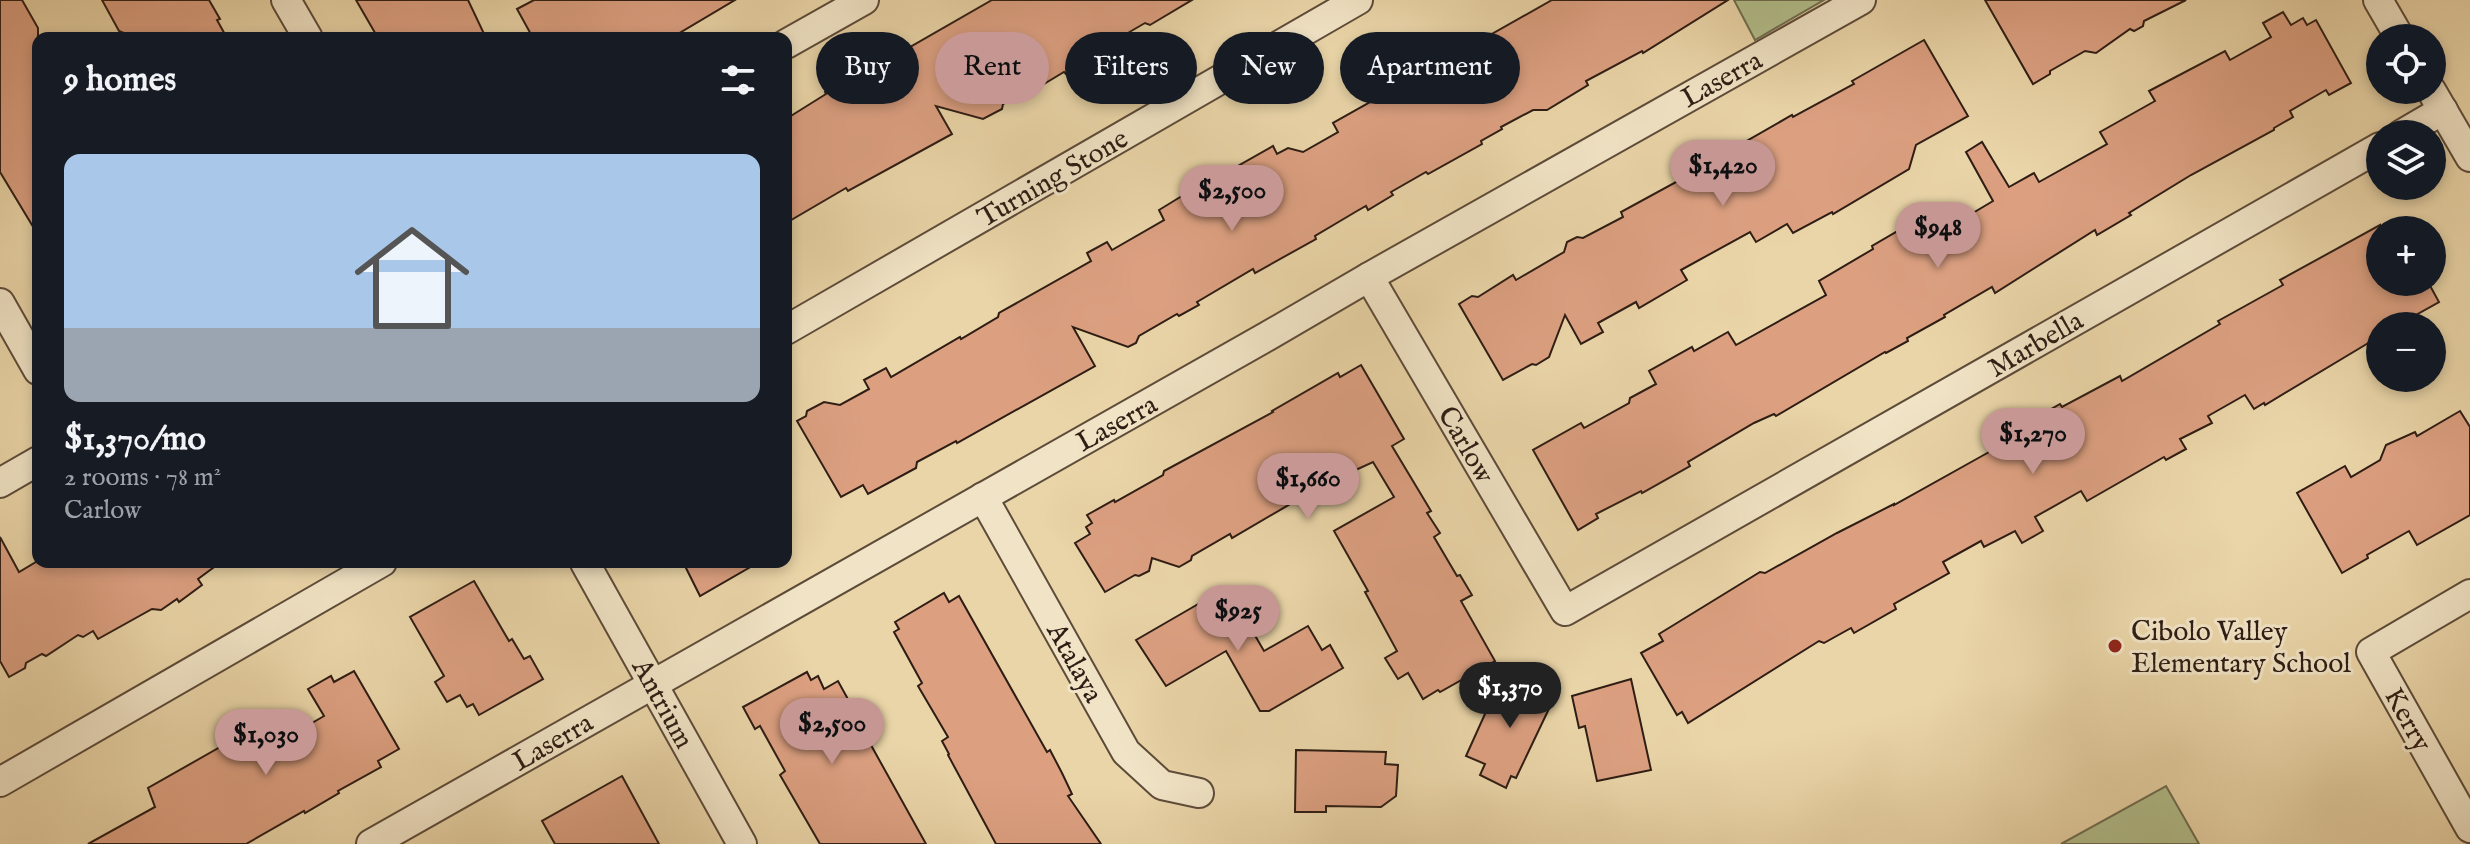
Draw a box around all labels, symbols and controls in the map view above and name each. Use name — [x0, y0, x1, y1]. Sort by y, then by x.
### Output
map controls — [2366, 24, 2446, 392]
button: locate — [2366, 24, 2446, 104]
chip: Buy — [816, 32, 919, 104]
chip: Rent — [935, 32, 1049, 104]
chip: Filters — [1065, 32, 1197, 104]
chip: New — [1213, 32, 1324, 104]
chip: Apartment — [1340, 32, 1520, 104]
street label: Laserra — [1676, 43, 1770, 117]
icon: filters — [716, 58, 760, 102]
text: 9 homes — [64, 59, 176, 102]
button: layers — [2366, 120, 2446, 200]
street label: Turning Stone — [972, 122, 1135, 236]
pin: $1,420 — [1658, 140, 1788, 208]
text: $1,420 — [1688, 149, 1758, 182]
pin: $2,500 — [1167, 165, 1297, 233]
text: $2,500 — [1198, 174, 1266, 207]
pin: $948 — [1891, 202, 1985, 270]
icon: home — [340, 206, 484, 350]
text: $948 — [1914, 211, 1962, 244]
button: + — [2366, 216, 2446, 296]
street label: Marbella — [1982, 304, 2091, 386]
button: − — [2366, 312, 2446, 392]
street label: Laserra — [1071, 387, 1165, 461]
street label: Carlow — [1429, 401, 1501, 491]
pin: $1,270 — [1968, 408, 2098, 476]
text: $1,270 — [1999, 417, 2067, 450]
text: $1,370/mo — [64, 418, 206, 461]
pin: $1,660 — [1243, 453, 1373, 521]
text: 2 rooms · 78 m² — [64, 461, 221, 494]
text: $1,660 — [1275, 462, 1341, 495]
text: Carlow — [64, 494, 141, 527]
pin: $925 — [1191, 585, 1285, 653]
text: $925 — [1214, 594, 1262, 627]
place label: Cibolo Valley Elementary School — [2131, 615, 2351, 682]
street label: Atalaya — [1037, 616, 1110, 710]
marker: Cibolo Valley Elementary School — [2106, 637, 2124, 655]
street label: Antrium — [622, 652, 701, 755]
pin: $1,370 — [1445, 662, 1575, 730]
text: $1,370 — [1477, 671, 1543, 704]
street label: Kerry — [2375, 682, 2439, 758]
pin: $2,500 — [767, 698, 897, 766]
street label: Laserra — [507, 706, 601, 780]
text: $2,500 — [798, 707, 866, 740]
pin: $1,030 — [201, 709, 331, 777]
text: $1,030 — [233, 718, 299, 751]

